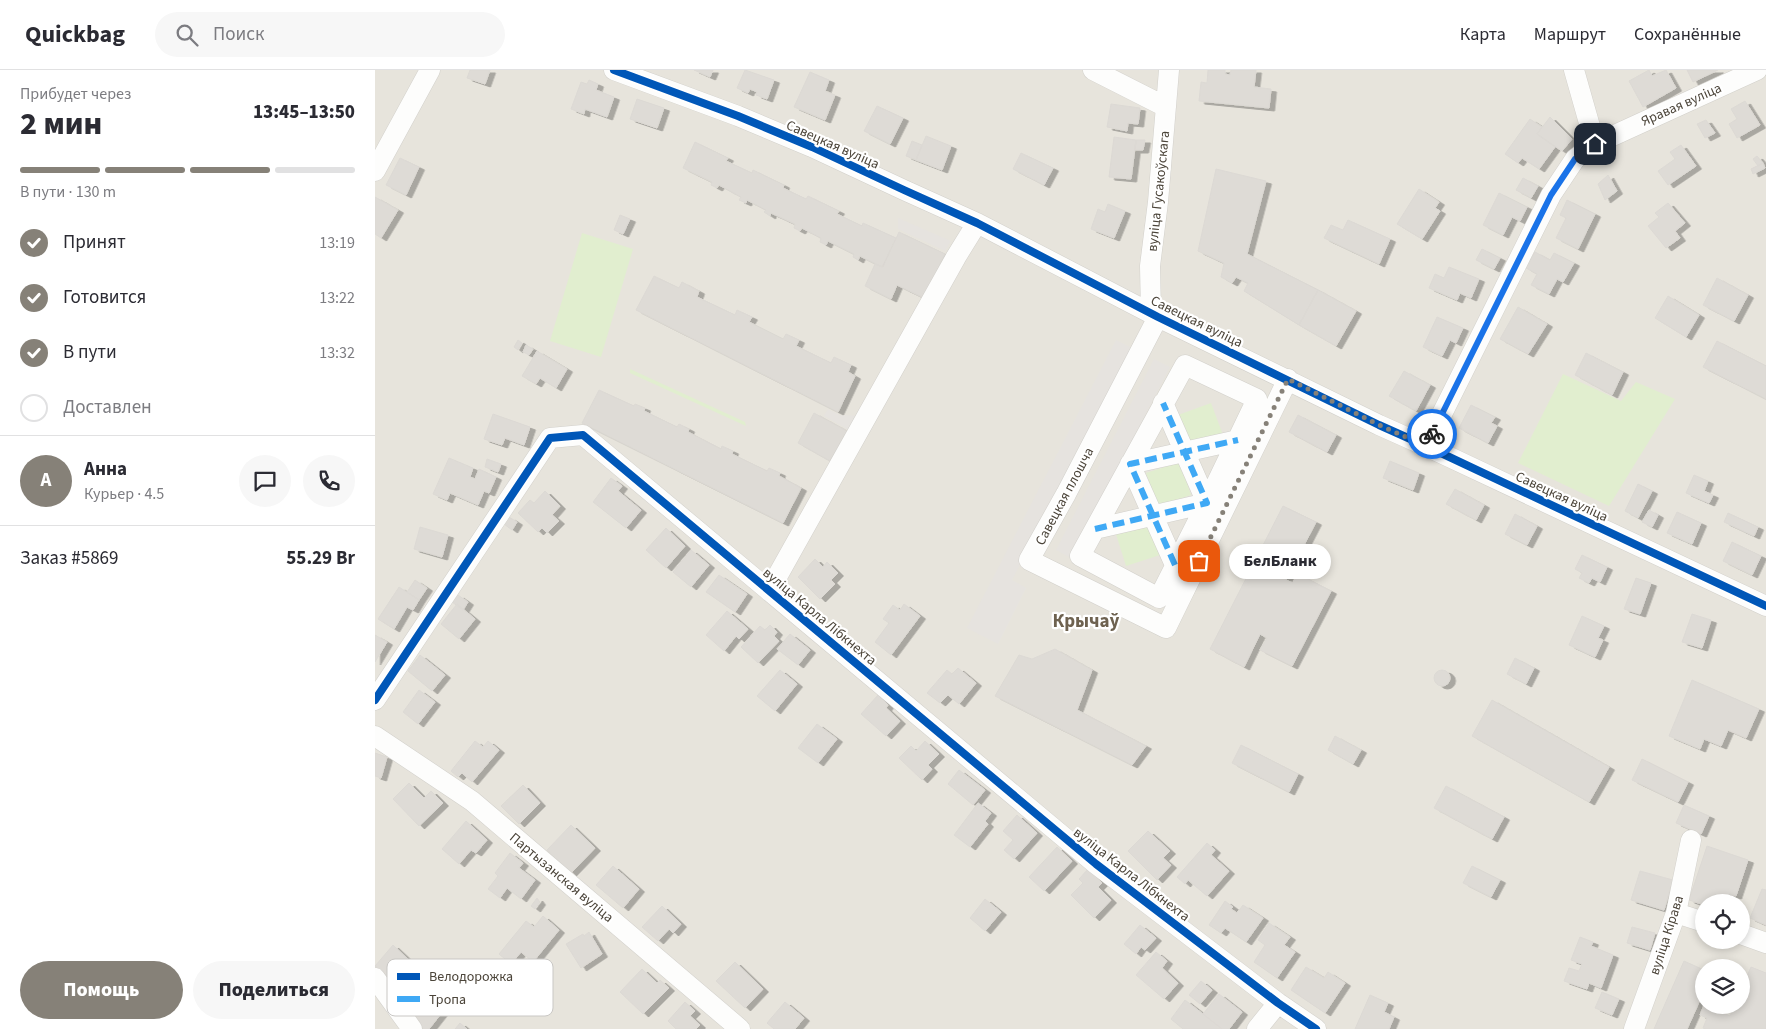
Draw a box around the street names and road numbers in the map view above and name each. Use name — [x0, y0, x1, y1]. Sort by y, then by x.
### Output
street label: Яравая вуліца — [1638, 78, 1725, 132]
street label: Савецкая вуліца — [783, 115, 882, 174]
street label: вуліца Гусакоўскага — [1143, 130, 1175, 253]
street label: Савецкая вуліца — [1147, 291, 1246, 353]
street label: Савецкая плошча — [1031, 444, 1099, 549]
street label: Савецкая вуліца — [1512, 467, 1611, 527]
street label: вуліца Карла Лібкнехта — [758, 563, 881, 670]
street label: вуліца Карла Лібкнехта — [1069, 823, 1194, 927]
street label: Партызанская вуліца — [505, 828, 618, 927]
street label: вуліца Кірава — [1645, 893, 1689, 978]

